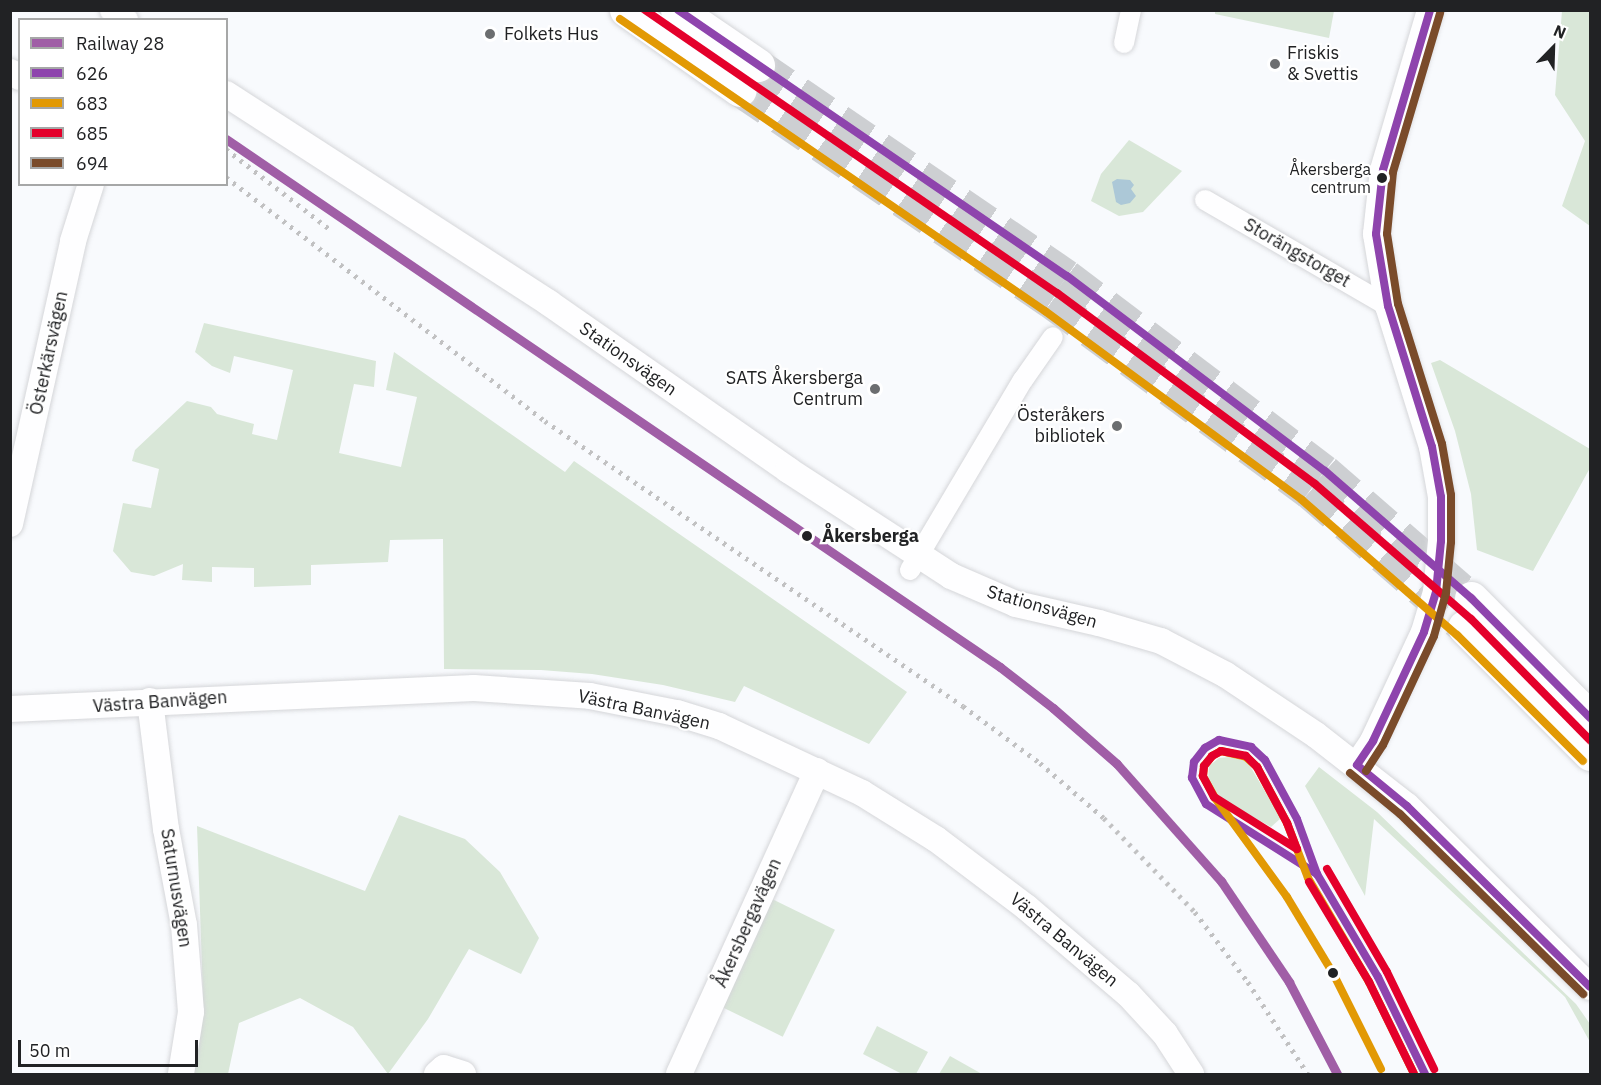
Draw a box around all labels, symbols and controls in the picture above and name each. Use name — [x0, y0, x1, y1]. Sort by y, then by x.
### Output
legend — [18, 18, 228, 186]
north arrow — [1523, 18, 1583, 78]
text: N — [1551, 20, 1569, 43]
place label: Folkets Hus — [504, 23, 599, 45]
marker: Folkets Hus — [481, 25, 499, 43]
text: Railway 28 — [76, 32, 164, 55]
place label: Friskis & Svettis — [1287, 43, 1359, 86]
marker: Friskis & Svettis — [1268, 57, 1282, 71]
text: 626 — [76, 62, 108, 85]
text: 683 — [76, 92, 108, 115]
text: 685 — [76, 122, 108, 145]
text: 694 — [76, 152, 108, 175]
place label: Åkersberga centrum — [1290, 159, 1371, 197]
marker: Åkersberga centrum — [1376, 172, 1388, 184]
street label: Storängstorget — [1240, 214, 1354, 292]
street label: Österkärsvägen — [25, 289, 73, 417]
street label: Stationsvägen — [575, 318, 681, 400]
place label: SATS Åkersberga Centrum — [726, 368, 863, 410]
marker: SATS Åkersberga Centrum — [868, 382, 882, 396]
place label: Österåkers bibliotek — [1017, 405, 1105, 448]
marker: Österåkers bibliotek — [1110, 419, 1124, 433]
place label: Åkersberga — [822, 525, 919, 547]
marker: Åkersberga — [797, 526, 817, 546]
street label: Stationsvägen — [984, 581, 1100, 633]
street label: Västra Banvägen — [576, 685, 712, 735]
street label: Västra Banvägen — [92, 687, 228, 717]
street label: Saturnusvägen — [156, 827, 196, 949]
street label: Åkersbergavägen — [710, 855, 786, 991]
street label: Västra Banvägen — [1005, 888, 1123, 992]
unlabelled marker — [1327, 967, 1339, 979]
scale bar — [21, 1028, 201, 1066]
text: 50 m — [29, 1039, 71, 1062]

